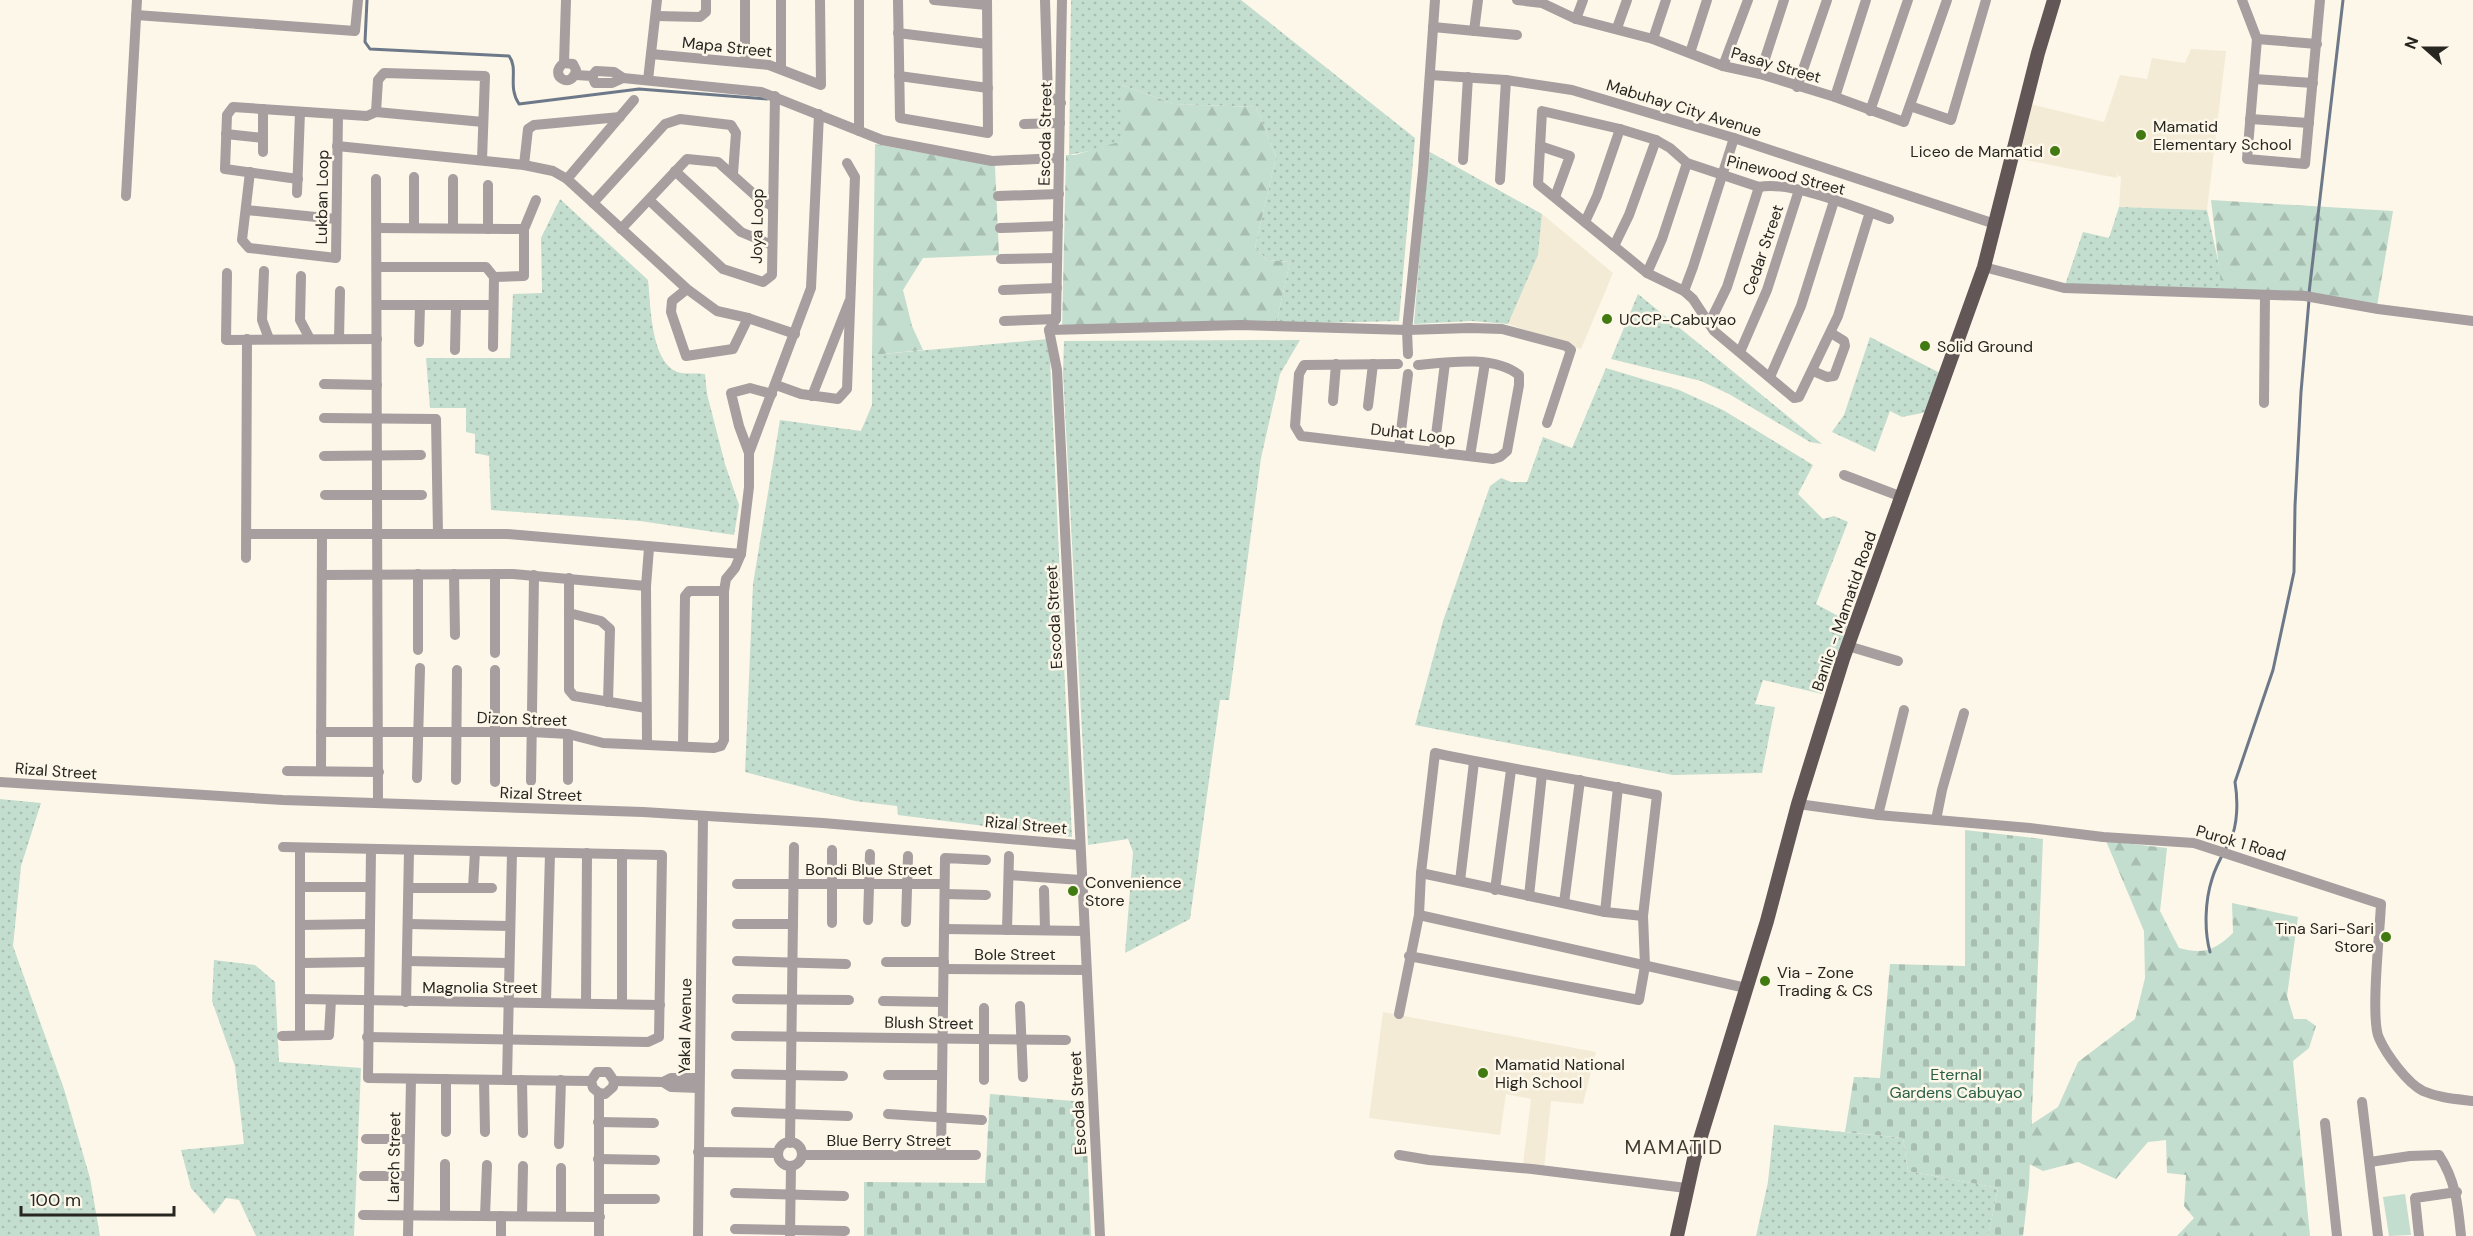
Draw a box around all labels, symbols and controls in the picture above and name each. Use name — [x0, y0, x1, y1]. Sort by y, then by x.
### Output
north arrow — [2395, 18, 2455, 78]
street label: Mapa Street — [681, 32, 773, 62]
text: N — [2400, 34, 2423, 52]
street label: Pasay Street — [1729, 42, 1823, 88]
street label: Mabuhay City Avenue — [1604, 74, 1764, 142]
street label: Escoda Street — [1034, 82, 1056, 186]
place label: Mamatid Elementary School — [2153, 116, 2291, 155]
marker: Mamatid Elementary School — [2134, 128, 2148, 142]
place label: Liceo de Mamatid — [1910, 141, 2043, 162]
marker: Liceo de Mamatid — [2048, 144, 2062, 158]
street label: Lukban Loop — [311, 149, 333, 245]
street label: Pinewood Street — [1724, 150, 1848, 200]
street label: Joya Loop — [746, 188, 768, 264]
street label: Cedar Street — [1738, 202, 1788, 298]
place label: UCCP-Cabuyao — [1619, 309, 1736, 330]
marker: UCCP-Cabuyao — [1600, 312, 1614, 326]
place label: Solid Ground — [1937, 336, 2033, 357]
marker: Solid Ground — [1918, 339, 1932, 353]
street label: Duhat Loop — [1369, 418, 1457, 450]
street label: Banlic - Mamatid Road — [1807, 528, 1881, 694]
street label: Escoda Street — [1041, 564, 1067, 670]
street label: Dizon Street — [476, 707, 568, 731]
street label: Rizal Street — [14, 758, 98, 784]
street label: Rizal Street — [499, 782, 583, 806]
street label: Rizal Street — [984, 811, 1068, 839]
street label: Purok 1 Road — [2194, 820, 2288, 866]
street label: Bondi Blue Street — [805, 859, 933, 880]
place label: Convenience Store — [1085, 872, 1182, 911]
marker: Convenience Store — [1066, 884, 1080, 898]
place label: Tina Sari-Sari Store — [2275, 918, 2374, 957]
marker: Tina Sari-Sari Store — [2379, 930, 2393, 944]
street label: Bole Street — [974, 944, 1056, 965]
place label: Via - Zone Trading & CS — [1777, 962, 1873, 1001]
marker: Via - Zone Trading & CS — [1758, 974, 1772, 988]
street label: Magnolia Street — [422, 977, 538, 998]
street label: Yakal Avenue — [674, 978, 696, 1074]
street label: Blush Street — [884, 1012, 974, 1034]
street label: Escoda Street — [1065, 1050, 1091, 1156]
place label: Mamatid National High School — [1495, 1054, 1625, 1093]
park label: Eternal Gardens Cabuyao — [1890, 1064, 2023, 1103]
marker: Mamatid National High School — [1476, 1066, 1490, 1080]
street label: Larch Street — [383, 1111, 405, 1203]
street label: Blue Berry Street — [827, 1130, 951, 1151]
district label: MAMATID — [1625, 1134, 1723, 1160]
scale bar — [21, 1179, 174, 1217]
text: 100 m — [30, 1188, 81, 1212]

